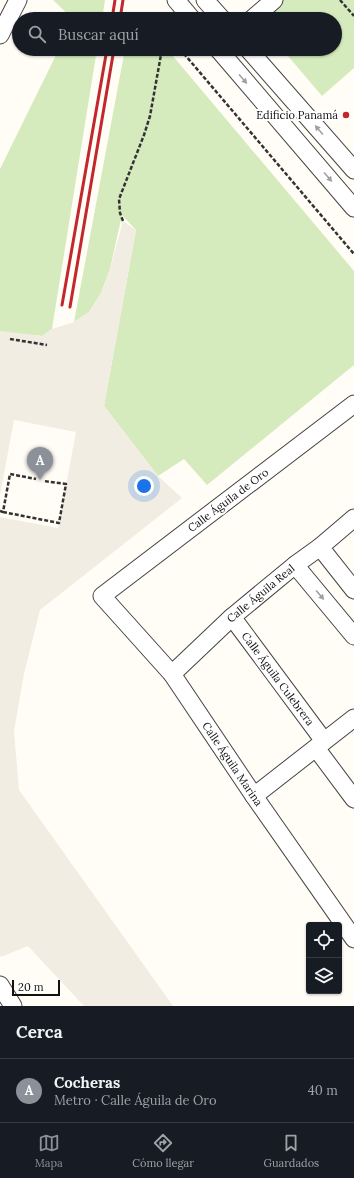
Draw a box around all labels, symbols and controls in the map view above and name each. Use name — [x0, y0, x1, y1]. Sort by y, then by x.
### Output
search box — [12, 12, 342, 56]
icon: search — [26, 23, 48, 45]
text: Buscar aquí — [58, 25, 139, 44]
one-way arrow — [239, 73, 248, 84]
place label: Edificio Panamá — [256, 108, 338, 122]
marker: Edificio Panamá — [341, 110, 351, 120]
one-way arrow — [315, 126, 324, 135]
one-way arrow — [323, 172, 332, 183]
pin: A — [27, 447, 53, 480]
street label: Calle Águila de Oro — [185, 465, 271, 535]
your location — [134, 476, 154, 496]
street label: Calle Águila Real — [224, 561, 298, 625]
one-way arrow — [315, 590, 324, 601]
street label: Calle Águila Culebrera — [239, 629, 317, 729]
street label: Calle Águila Marina — [199, 719, 266, 809]
map controls — [306, 922, 342, 994]
button: locate — [306, 922, 342, 958]
button: layers — [306, 958, 342, 994]
scale bar — [12, 978, 60, 997]
text: 20 m — [18, 980, 43, 994]
text: Cerca — [16, 1021, 63, 1043]
text: Cocheras — [54, 1073, 120, 1092]
text: A — [25, 1082, 33, 1099]
text: 40 m — [308, 1082, 338, 1099]
text: Metro · Calle Águila de Oro — [54, 1092, 217, 1109]
tab: Mapa — [35, 1132, 63, 1170]
tab: Cómo llegar — [132, 1132, 194, 1170]
tab: Guardados — [264, 1132, 319, 1170]

